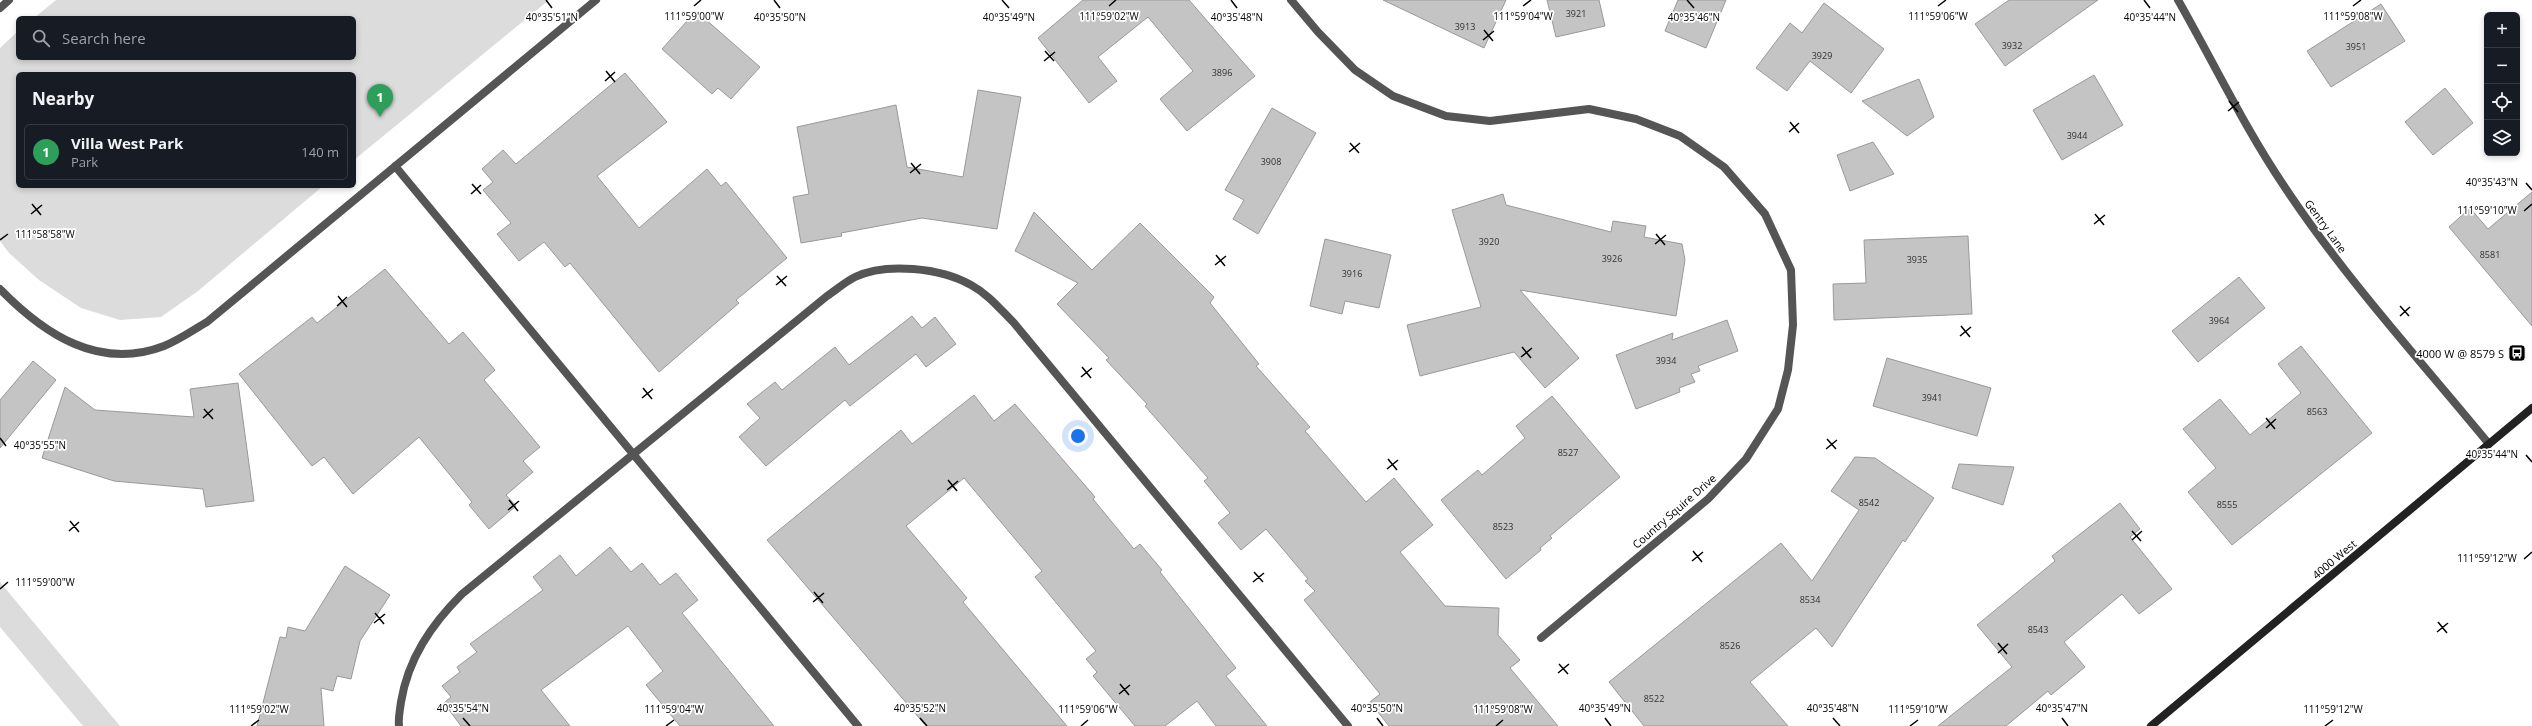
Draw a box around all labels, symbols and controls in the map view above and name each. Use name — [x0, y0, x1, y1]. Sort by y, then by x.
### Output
house number: 3921 — [1566, 7, 1586, 20]
text: 111°59'00"W — [664, 9, 725, 23]
text: 111°59'02"W — [1079, 9, 1140, 23]
text: 111°59'04"W — [1493, 9, 1554, 23]
text: 111°59'06"W — [1908, 9, 1969, 23]
text: 111°59'08"W — [2323, 9, 2384, 23]
text: 40°35'51"N — [526, 10, 578, 24]
text: 40°35'50"N — [754, 10, 806, 24]
text: 40°35'49"N — [983, 10, 1035, 24]
text: 40°35'48"N — [1211, 10, 1263, 24]
text: 40°35'46"N — [1668, 10, 1720, 24]
text: 40°35'44"N — [2124, 10, 2176, 24]
map controls — [2484, 12, 2520, 156]
button: + — [2484, 12, 2520, 48]
search box — [16, 16, 356, 60]
house number: 3913 — [1455, 20, 1475, 33]
icon: search — [30, 27, 52, 49]
text: Search here — [62, 28, 146, 48]
house number: 3932 — [2002, 39, 2022, 52]
house number: 3951 — [2346, 40, 2366, 53]
button: − — [2484, 48, 2520, 84]
house number: 3929 — [1812, 49, 1832, 62]
house number: 3896 — [1212, 66, 1232, 79]
pin: 1 — [367, 84, 393, 117]
button: locate — [2484, 84, 2520, 120]
text: Nearby — [32, 87, 94, 110]
button: layers — [2484, 120, 2520, 156]
house number: 3944 — [2067, 129, 2087, 142]
text: Villa West Park — [71, 133, 183, 153]
text: 1 — [42, 143, 50, 161]
text: 140 m — [301, 143, 339, 161]
text: Park — [71, 153, 98, 171]
house number: 3908 — [1261, 155, 1281, 168]
text: 40°35'43"N — [2466, 175, 2518, 189]
street label: Gentry Lane — [2302, 196, 2350, 256]
text: 111°59'10"W — [2457, 203, 2518, 217]
text: 111°58'58"W — [15, 227, 76, 241]
house number: 3920 — [1479, 235, 1499, 248]
house number: 8581 — [2480, 248, 2500, 261]
house number: 3926 — [1602, 252, 1622, 265]
house number: 3935 — [1907, 253, 1927, 266]
house number: 3916 — [1342, 267, 1362, 280]
house number: 3964 — [2209, 314, 2229, 327]
bus stop icon: 4000 W @ 8579 S — [2507, 343, 2527, 363]
place label: 4000 W @ 8579 S — [2416, 346, 2504, 361]
house number: 3934 — [1656, 354, 1676, 367]
house number: 3941 — [1922, 391, 1942, 404]
house number: 8563 — [2307, 405, 2327, 418]
your location — [1068, 426, 1088, 446]
text: 40°35'55"N — [14, 438, 66, 452]
house number: 8527 — [1558, 446, 1578, 459]
text: 40°35'44"N — [2466, 447, 2518, 461]
street label: Country Squire Drive — [1629, 470, 1719, 552]
house number: 8542 — [1859, 496, 1879, 509]
house number: 8555 — [2217, 498, 2237, 511]
house number: 8523 — [1493, 520, 1513, 533]
street label: 4000 West — [2309, 536, 2359, 582]
text: 111°59'12"W — [2457, 551, 2518, 565]
text: 111°59'00"W — [15, 575, 76, 589]
house number: 8534 — [1800, 593, 1820, 606]
house number: 8543 — [2028, 623, 2048, 636]
house number: 8526 — [1720, 639, 1740, 652]
house number: 8522 — [1644, 692, 1664, 705]
text: 40°35'54"N — [437, 701, 489, 715]
text: 40°35'52"N — [894, 701, 946, 715]
text: 40°35'50"N — [1351, 701, 1403, 715]
text: 40°35'49"N — [1579, 701, 1631, 715]
text: 40°35'48"N — [1807, 701, 1859, 715]
text: 40°35'47"N — [2036, 701, 2088, 715]
text: 111°59'02"W — [229, 702, 290, 716]
text: 111°59'04"W — [644, 702, 705, 716]
text: 111°59'06"W — [1058, 702, 1119, 716]
text: 111°59'08"W — [1473, 702, 1534, 716]
text: 111°59'10"W — [1888, 702, 1949, 716]
text: 111°59'12"W — [2303, 702, 2364, 716]

